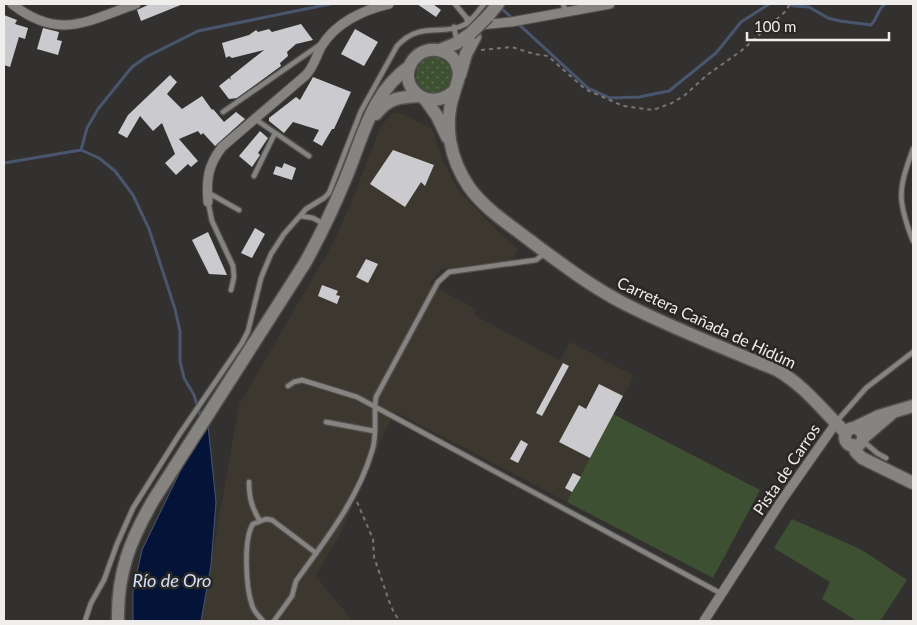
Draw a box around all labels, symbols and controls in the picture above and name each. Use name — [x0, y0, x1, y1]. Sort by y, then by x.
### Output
scale bar — [747, 10, 890, 42]
text: 100 m — [754, 17, 796, 35]
street label: Carretera Cañada de Hidúm — [615, 272, 799, 372]
street label: Pista de Carros — [749, 420, 823, 518]
water label: Río de Oro — [133, 569, 211, 591]

